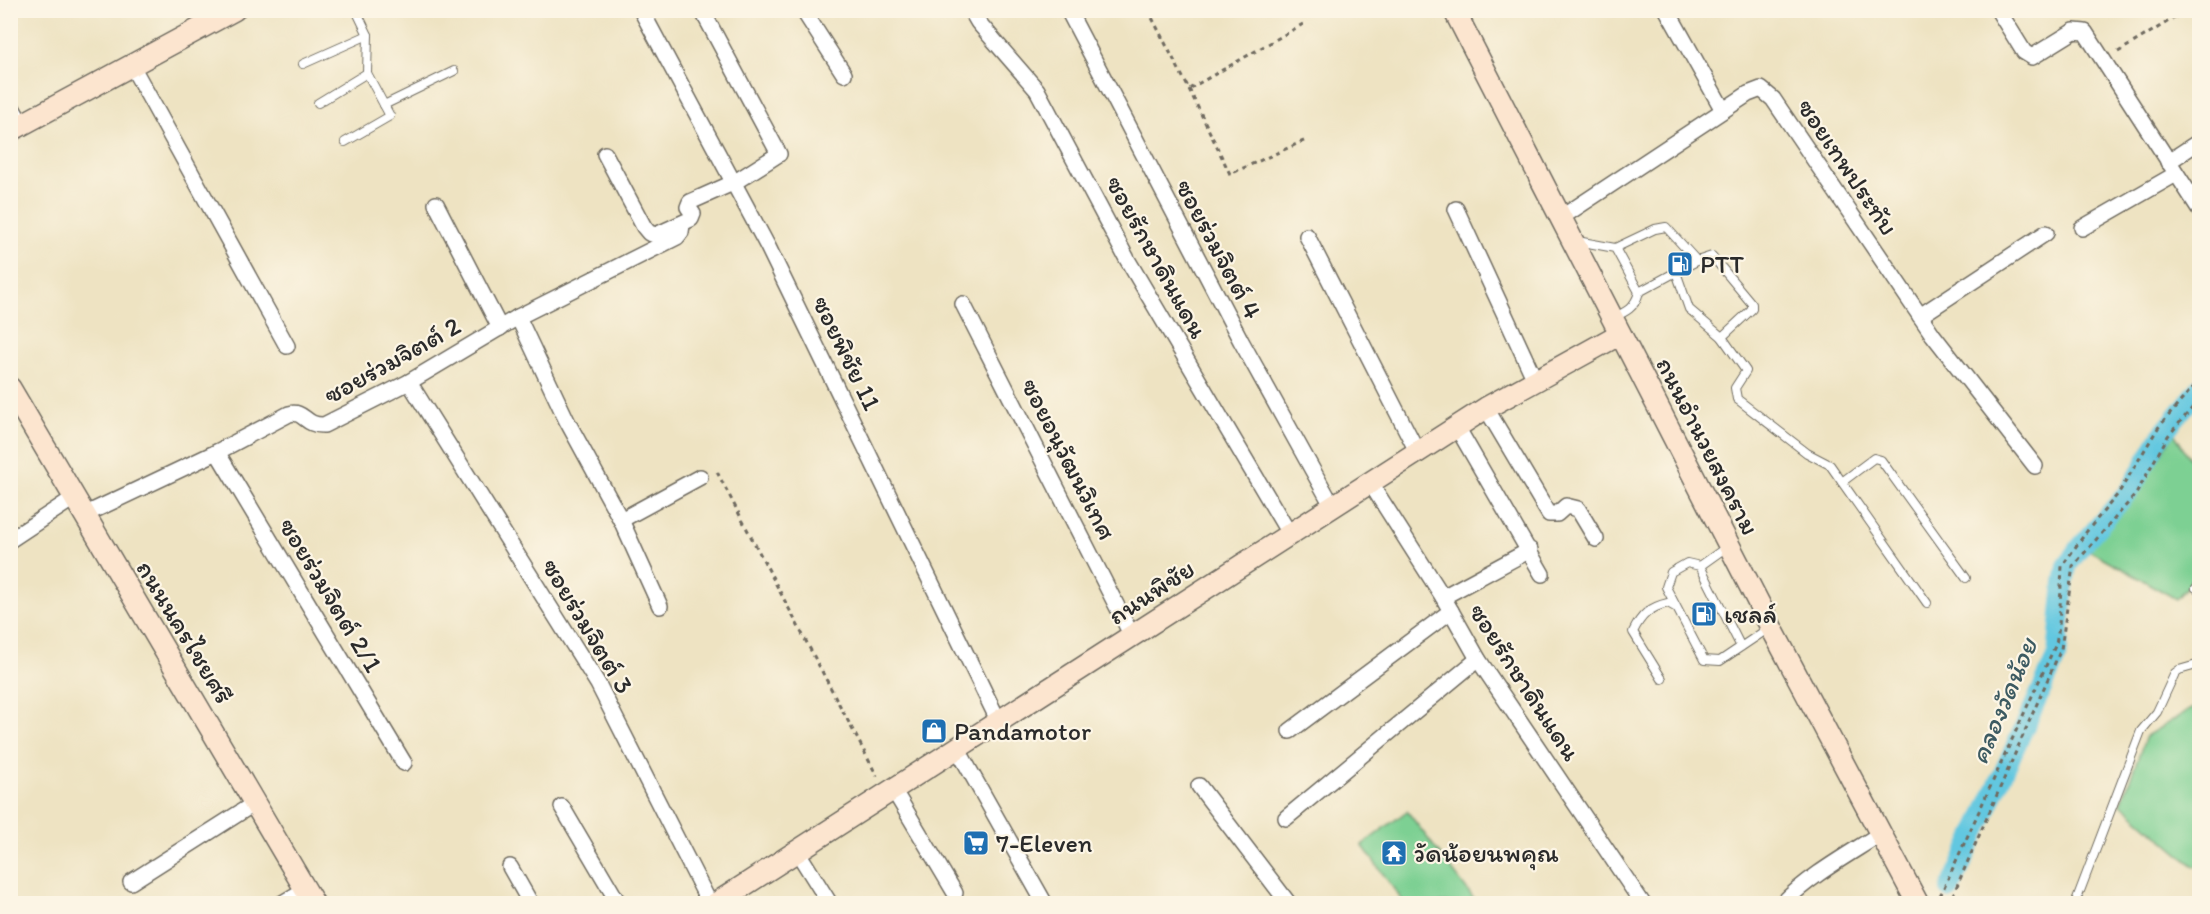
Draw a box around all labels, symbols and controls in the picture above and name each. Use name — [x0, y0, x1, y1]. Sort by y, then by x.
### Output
street label: ซอยเทพประทับ — [1791, 93, 1905, 241]
street label: ซอยรักษาดินแดน — [1099, 170, 1215, 344]
street label: ซอยร่วมจิตต์ 4 — [1169, 174, 1269, 325]
place label: PTT — [1700, 248, 1744, 280]
fuel station icon: PTT — [1665, 249, 1695, 279]
street label: ซอยพิชัย 11 — [806, 291, 888, 415]
street label: ซอยร่วมจิตต์ 2 — [318, 309, 466, 411]
street label: ถนนอำนวยสงคราม — [1649, 352, 1767, 540]
street label: ซอยอนุวัฒนวิเทศ — [1013, 373, 1123, 546]
street label: ซอยร่วมจิตต์ 2/1 — [272, 512, 390, 678]
street label: ถนนพิชัย — [1102, 552, 1200, 632]
street label: ซอยร่วมจิตต์ 3 — [535, 553, 641, 699]
street label: ถนนนครไชยศรี — [130, 554, 240, 710]
street label: ซอยรักษาดินแดน — [1462, 597, 1588, 767]
place label: เชลล์ — [1724, 598, 1777, 630]
fuel station icon: เชลล์ — [1689, 599, 1719, 629]
water label: คลองวัดน้อย — [1962, 632, 2045, 769]
place label: Pandamotor — [954, 715, 1091, 747]
shop icon: Pandamotor — [919, 716, 949, 746]
place label: 7-Eleven — [996, 827, 1093, 859]
supermarket icon: 7-Eleven — [961, 828, 991, 858]
place label: วัดน้อยนพคุณ — [1414, 837, 1559, 871]
temple icon: วัดน้อยนพคุณ — [1379, 838, 1409, 868]

